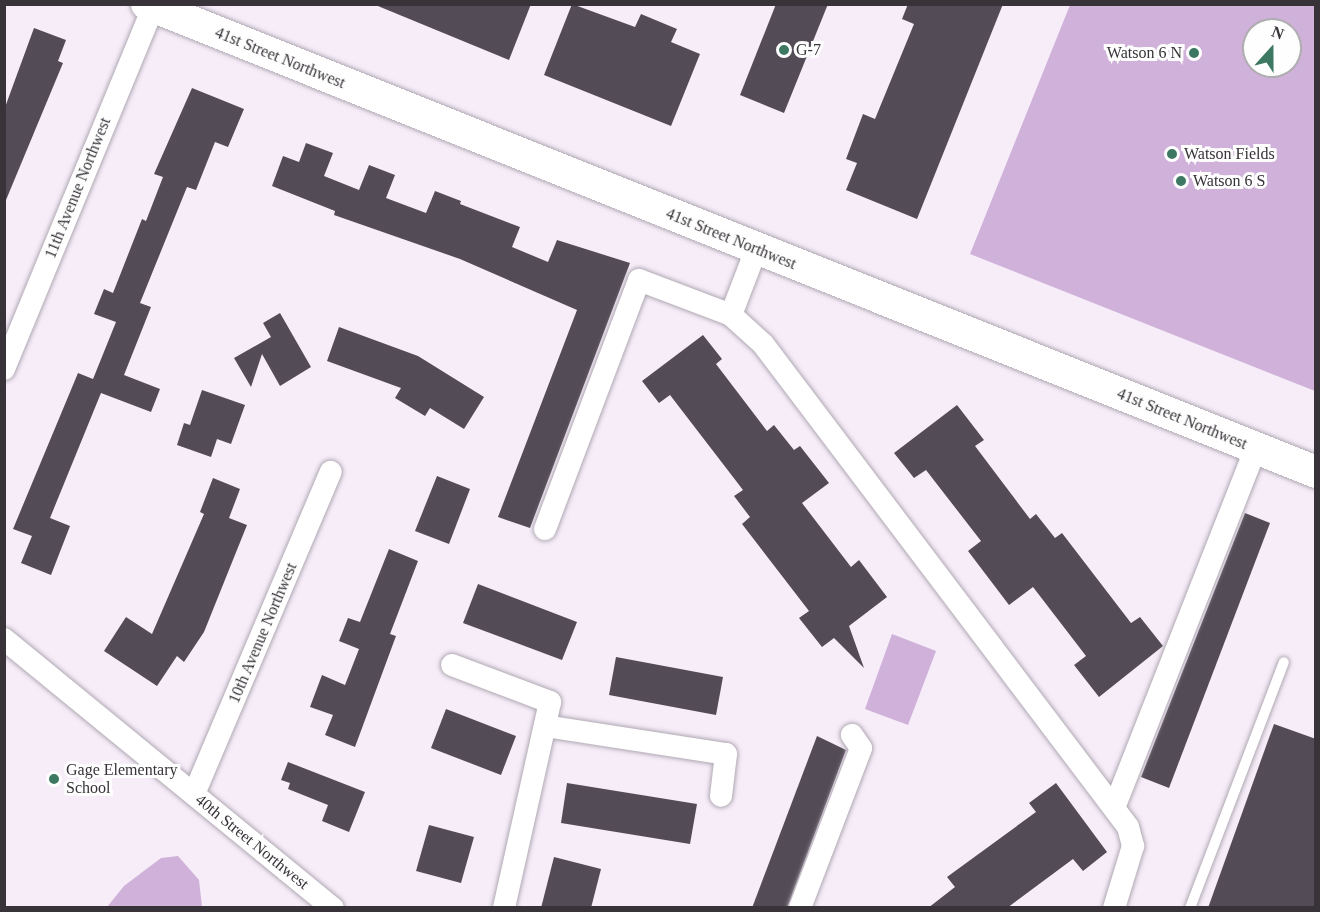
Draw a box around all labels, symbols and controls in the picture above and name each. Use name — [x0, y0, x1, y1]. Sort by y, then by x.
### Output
north arrow — [1242, 18, 1302, 78]
street label: 41st Street Northwest — [212, 23, 348, 93]
text: N — [1269, 23, 1286, 43]
place label: G-7 — [796, 40, 821, 60]
marker: G-7 — [777, 43, 791, 57]
place label: Watson 6 N — [1107, 43, 1182, 63]
marker: Watson 6 N — [1187, 46, 1201, 60]
street label: 11th Avenue Northwest — [41, 114, 115, 262]
place label: Watson Fields — [1184, 144, 1275, 164]
marker: Watson Fields — [1165, 147, 1179, 161]
place label: Watson 6 S — [1193, 171, 1265, 191]
marker: Watson 6 S — [1174, 174, 1188, 188]
street label: 41st Street Northwest — [663, 204, 799, 274]
street label: 41st Street Northwest — [1114, 384, 1250, 454]
street label: 10th Avenue Northwest — [225, 559, 301, 707]
place label: Gage Elementary School — [66, 760, 178, 798]
marker: Gage Elementary School — [47, 772, 61, 786]
street label: 40th Street Northwest — [191, 790, 313, 894]

